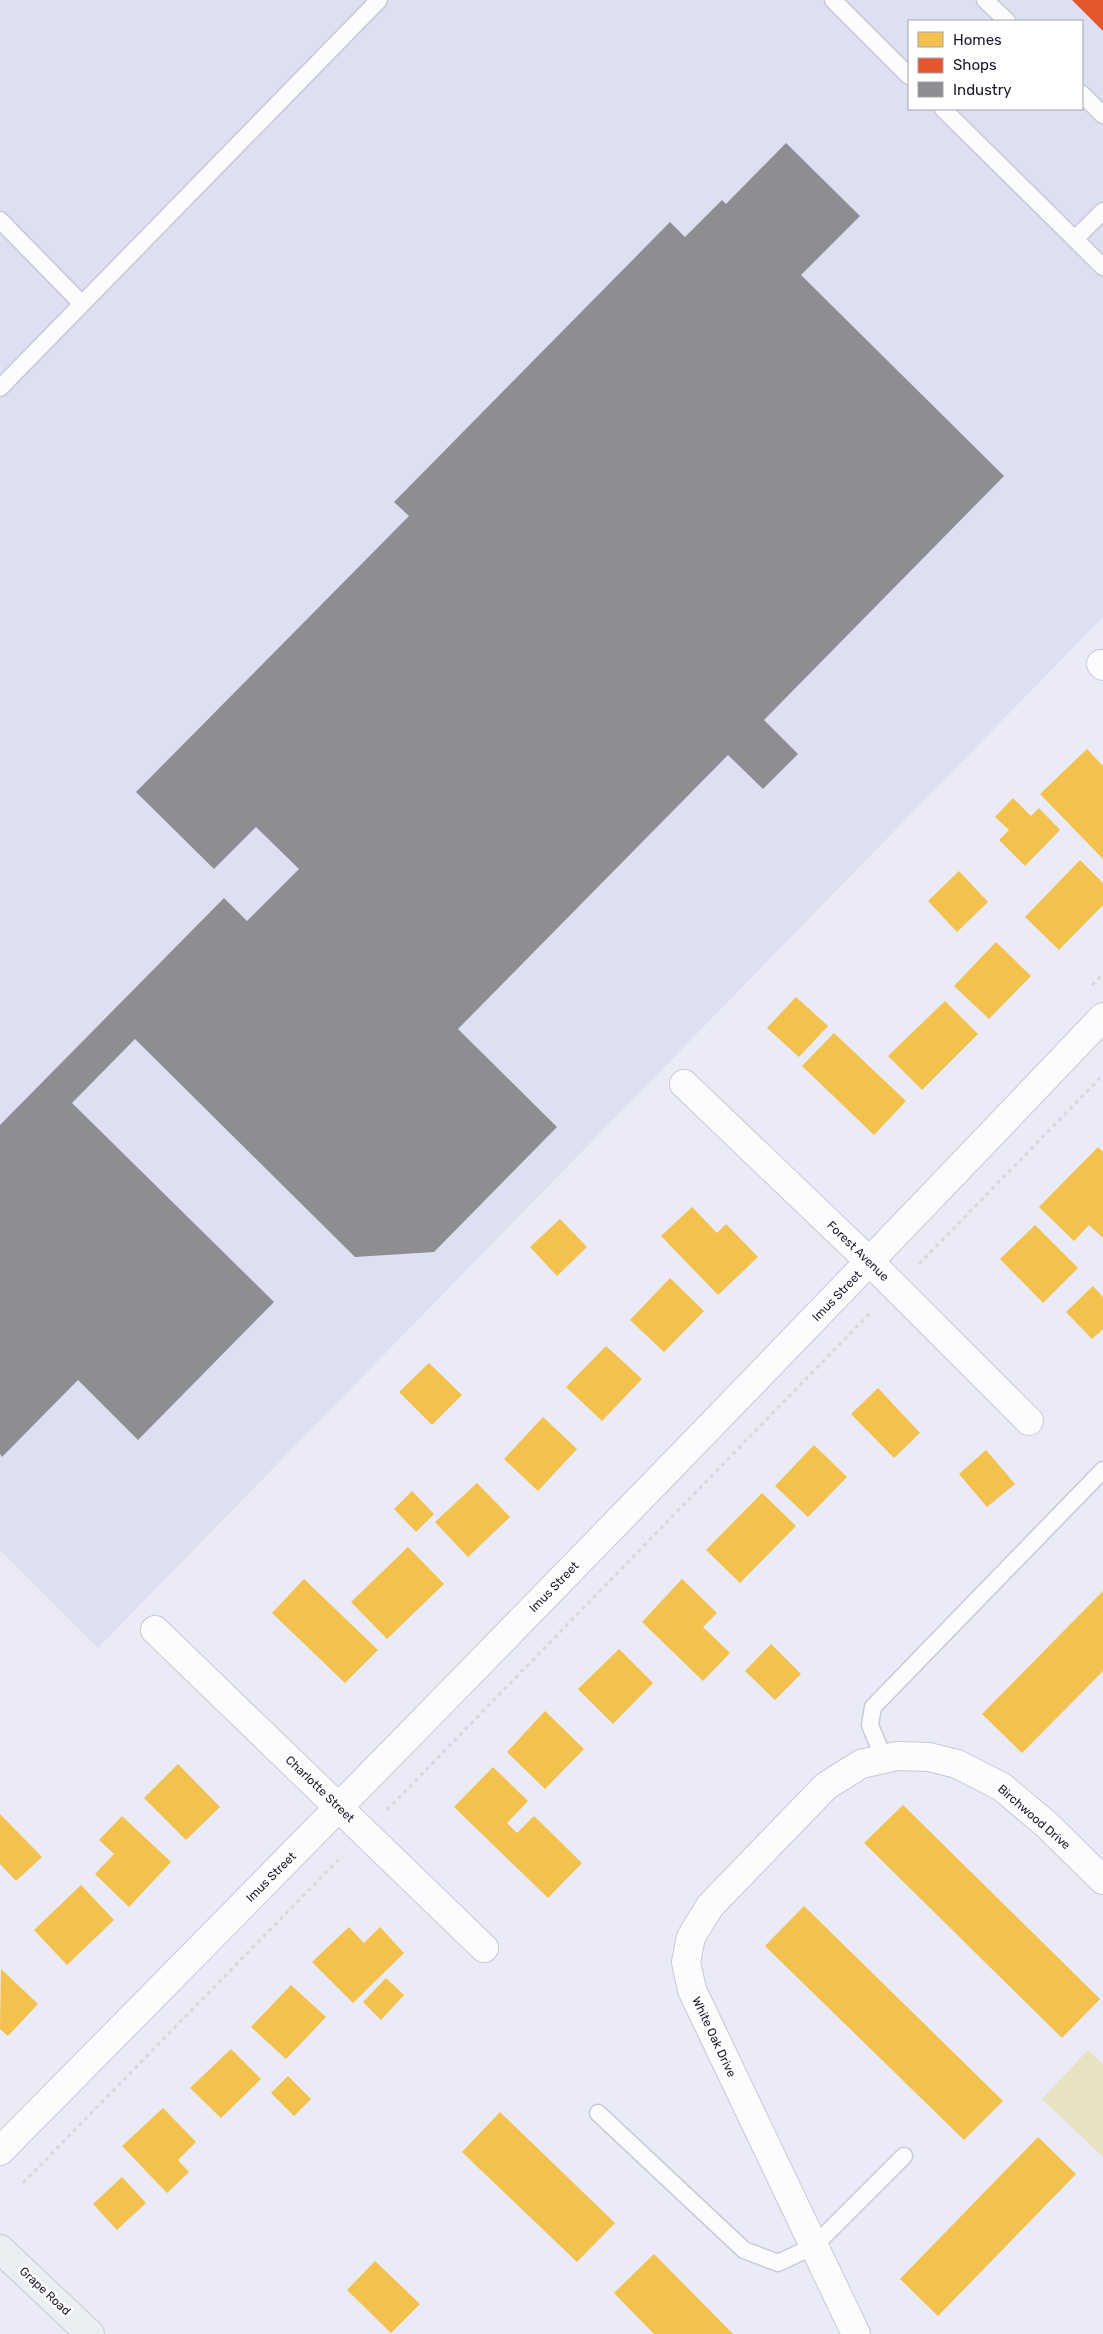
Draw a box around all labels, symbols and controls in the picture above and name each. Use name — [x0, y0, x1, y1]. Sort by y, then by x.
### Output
legend — [908, 20, 1083, 110]
text: Homes — [953, 31, 1002, 49]
text: Shops — [953, 56, 997, 74]
text: Industry — [953, 81, 1012, 99]
street label: Forest Avenue — [824, 1218, 892, 1284]
street label: Imus Street — [809, 1268, 865, 1324]
street label: Imus Street — [526, 1559, 582, 1615]
street label: Charlotte Street — [283, 1753, 357, 1825]
street label: Birchwood Drive — [995, 1782, 1073, 1852]
street label: Imus Street — [243, 1849, 299, 1905]
street label: White Oak Drive — [689, 1995, 739, 2080]
street label: Grape Road — [17, 2264, 73, 2318]

